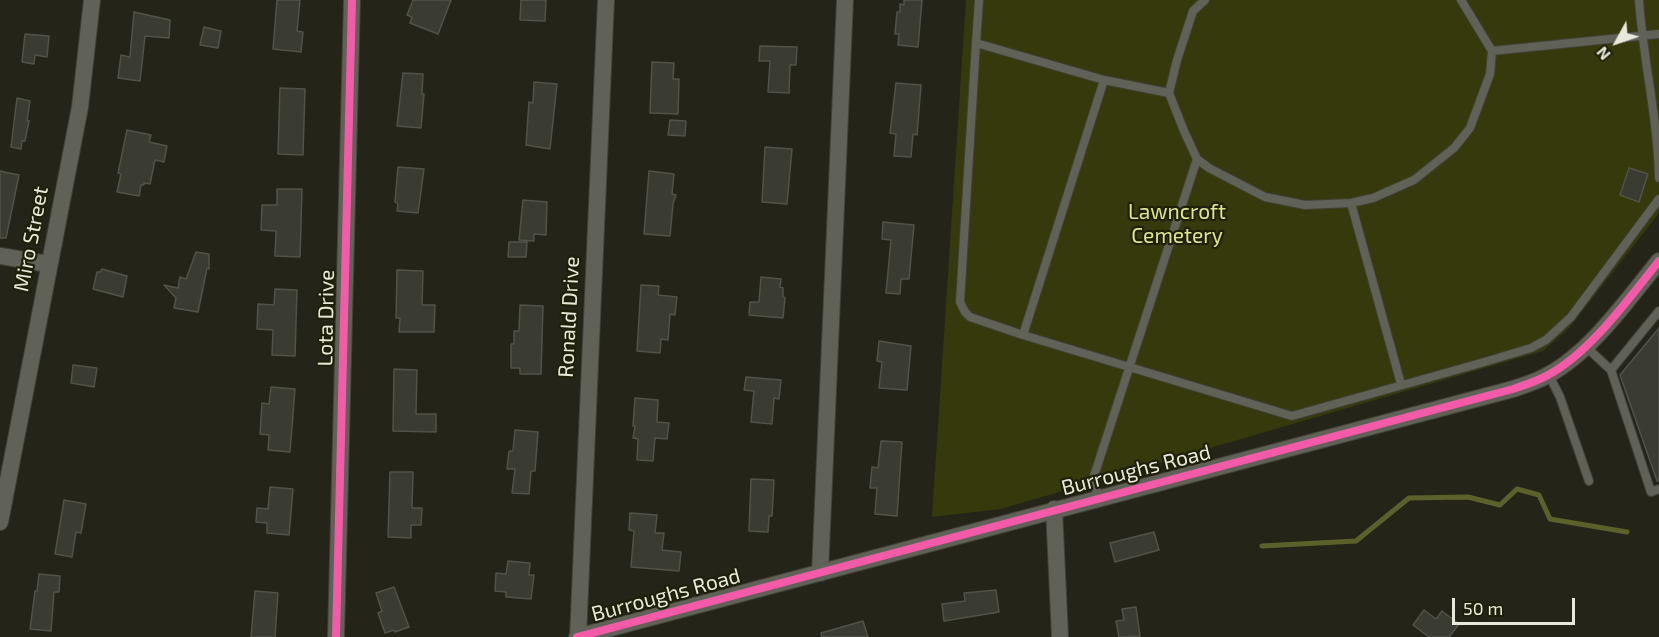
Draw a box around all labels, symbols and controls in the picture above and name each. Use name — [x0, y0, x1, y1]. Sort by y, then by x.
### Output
north arrow — [1587, 12, 1647, 72]
text: N — [1592, 43, 1614, 64]
street label: Miro Street — [8, 184, 54, 294]
park label: Lawncroft Cemetery — [1128, 199, 1226, 249]
street label: Ronald Drive — [553, 256, 585, 378]
street label: Lota Drive — [313, 269, 339, 367]
street label: Burroughs Road — [1059, 439, 1213, 501]
street label: Burroughs Road — [589, 563, 743, 627]
scale bar — [1455, 586, 1578, 624]
text: 50 m — [1463, 597, 1503, 619]

